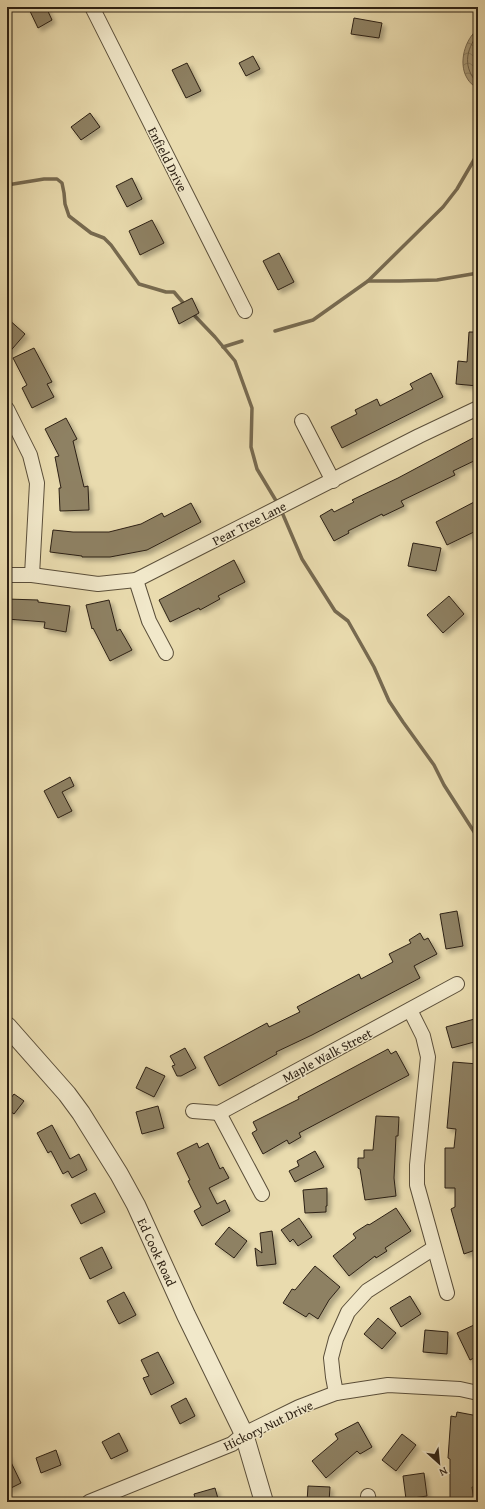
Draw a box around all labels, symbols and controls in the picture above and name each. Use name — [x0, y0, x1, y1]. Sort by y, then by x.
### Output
street label: Enfield Drive — [143, 124, 192, 195]
street label: Pear Tree Lane — [209, 497, 290, 550]
street label: Maple Walk Street — [279, 1024, 376, 1087]
street label: Ed Cook Road — [132, 1215, 181, 1290]
street label: Hickory Nut Drive — [220, 1396, 316, 1455]
north arrow — [419, 1443, 459, 1483]
text: N — [436, 1463, 450, 1481]

